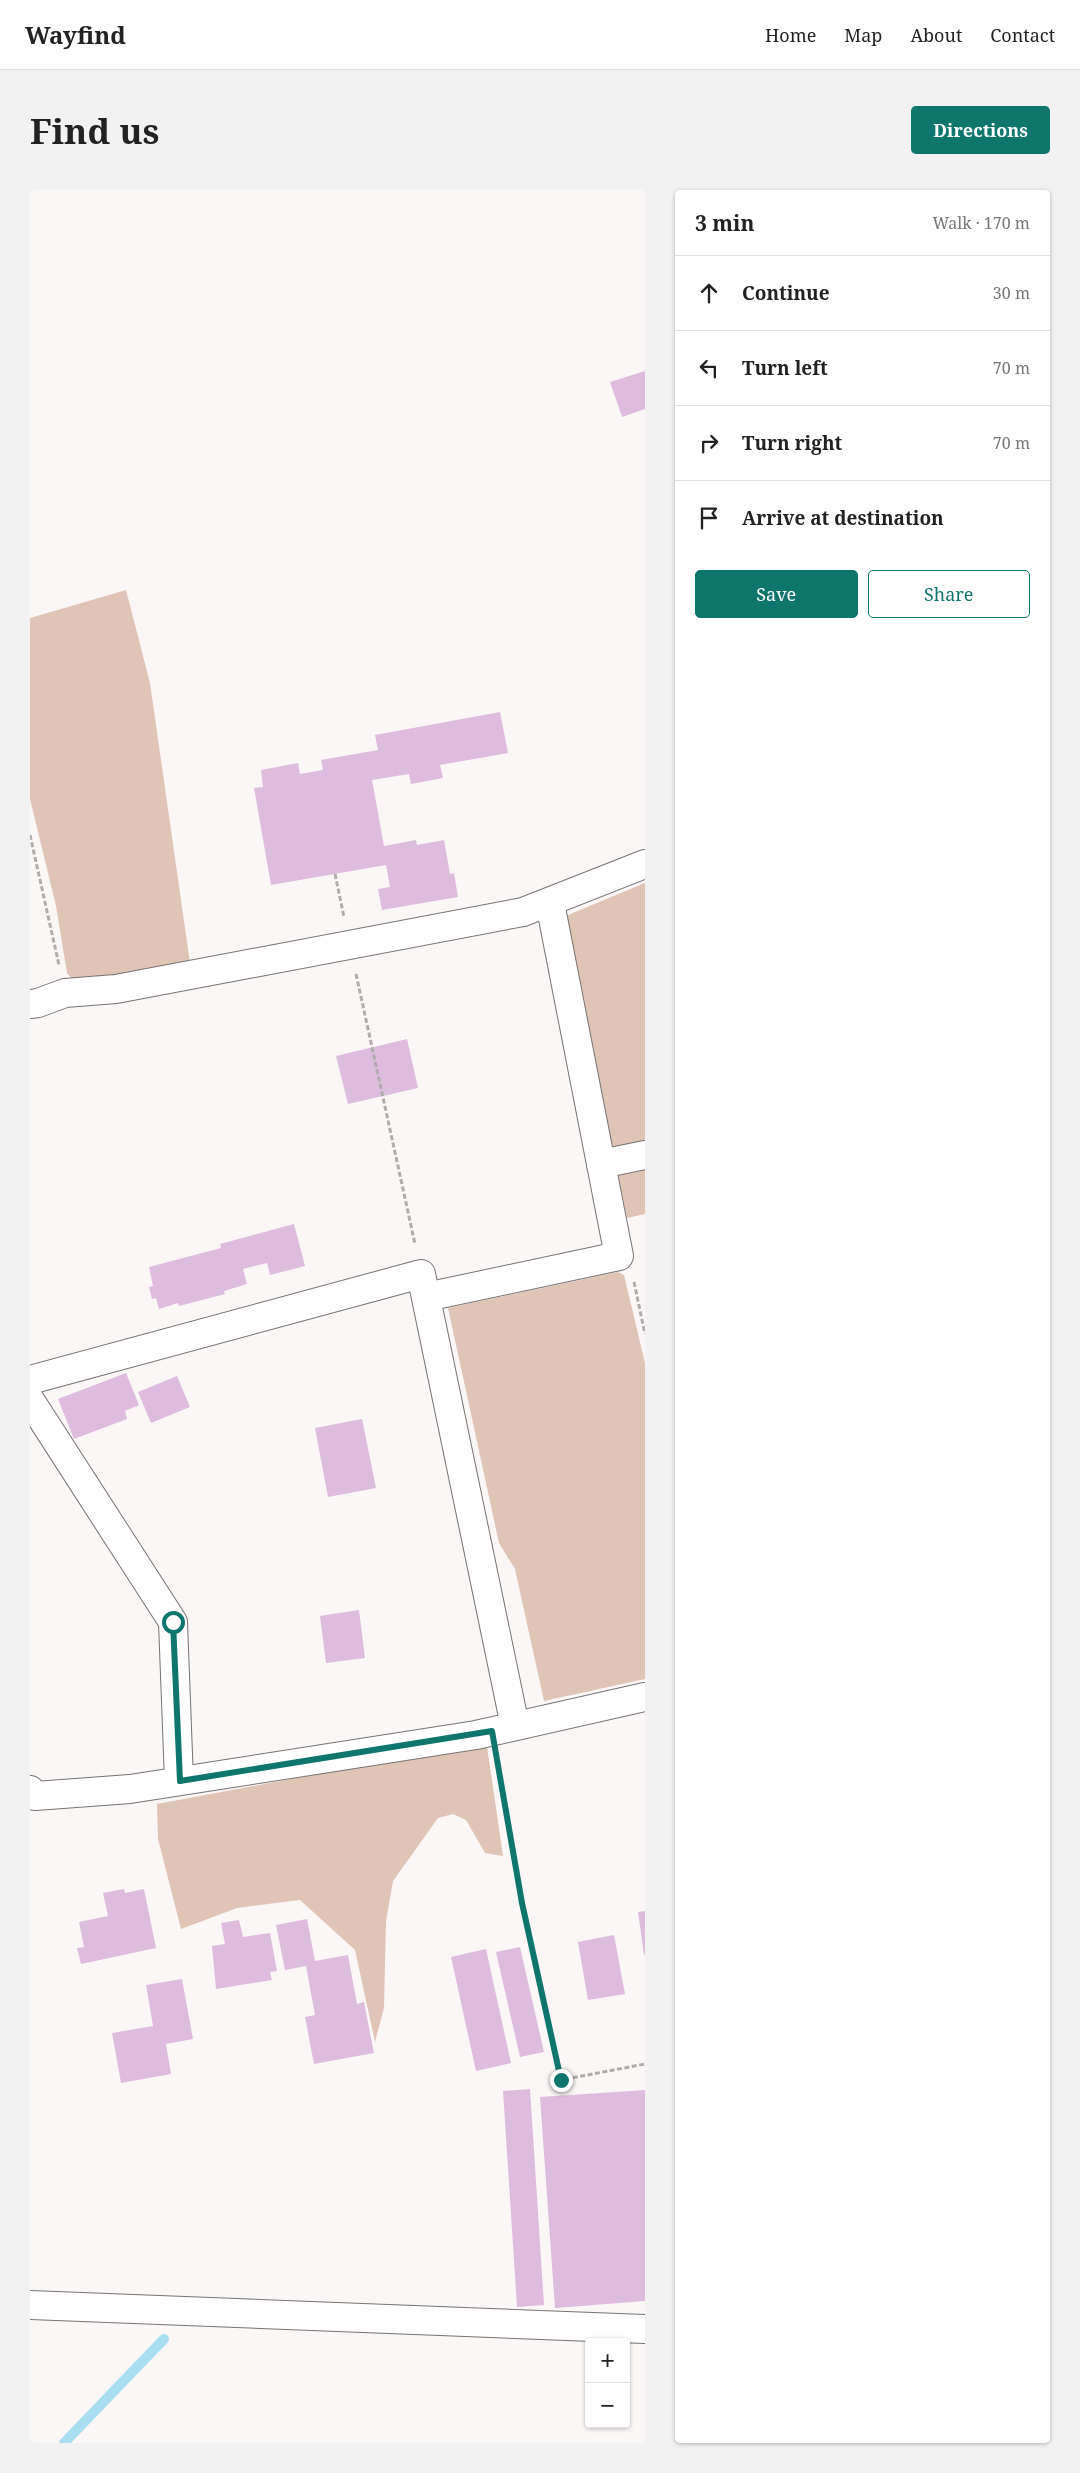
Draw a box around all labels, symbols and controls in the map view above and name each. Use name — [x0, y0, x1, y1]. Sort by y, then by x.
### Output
text: Wayfind — [25, 18, 126, 51]
text: Home — [765, 23, 816, 47]
text: Map — [844, 23, 882, 47]
text: About — [910, 23, 962, 47]
text: Contact — [990, 23, 1055, 47]
button: Directions — [911, 106, 1050, 154]
text: Find us — [30, 107, 159, 154]
text: 3 min — [695, 209, 754, 237]
text: Walk · 170 m — [933, 212, 1030, 234]
icon: ahead — [695, 279, 723, 307]
text: Continue — [742, 280, 830, 306]
text: 30 m — [993, 282, 1030, 304]
icon: left — [695, 354, 723, 382]
text: Turn left — [742, 355, 828, 381]
text: 70 m — [993, 357, 1030, 379]
icon: right — [695, 429, 723, 457]
text: Turn right — [742, 430, 842, 456]
text: 70 m — [993, 432, 1030, 454]
icon: arrive — [695, 504, 723, 532]
text: Arrive at destination — [742, 505, 944, 531]
button: Save — [695, 570, 858, 618]
button: Share — [868, 570, 1030, 618]
route start — [162, 1611, 185, 1634]
route end — [550, 2069, 573, 2092]
map controls — [585, 2338, 630, 2428]
button: + — [585, 2338, 630, 2383]
button: − — [585, 2383, 630, 2428]

